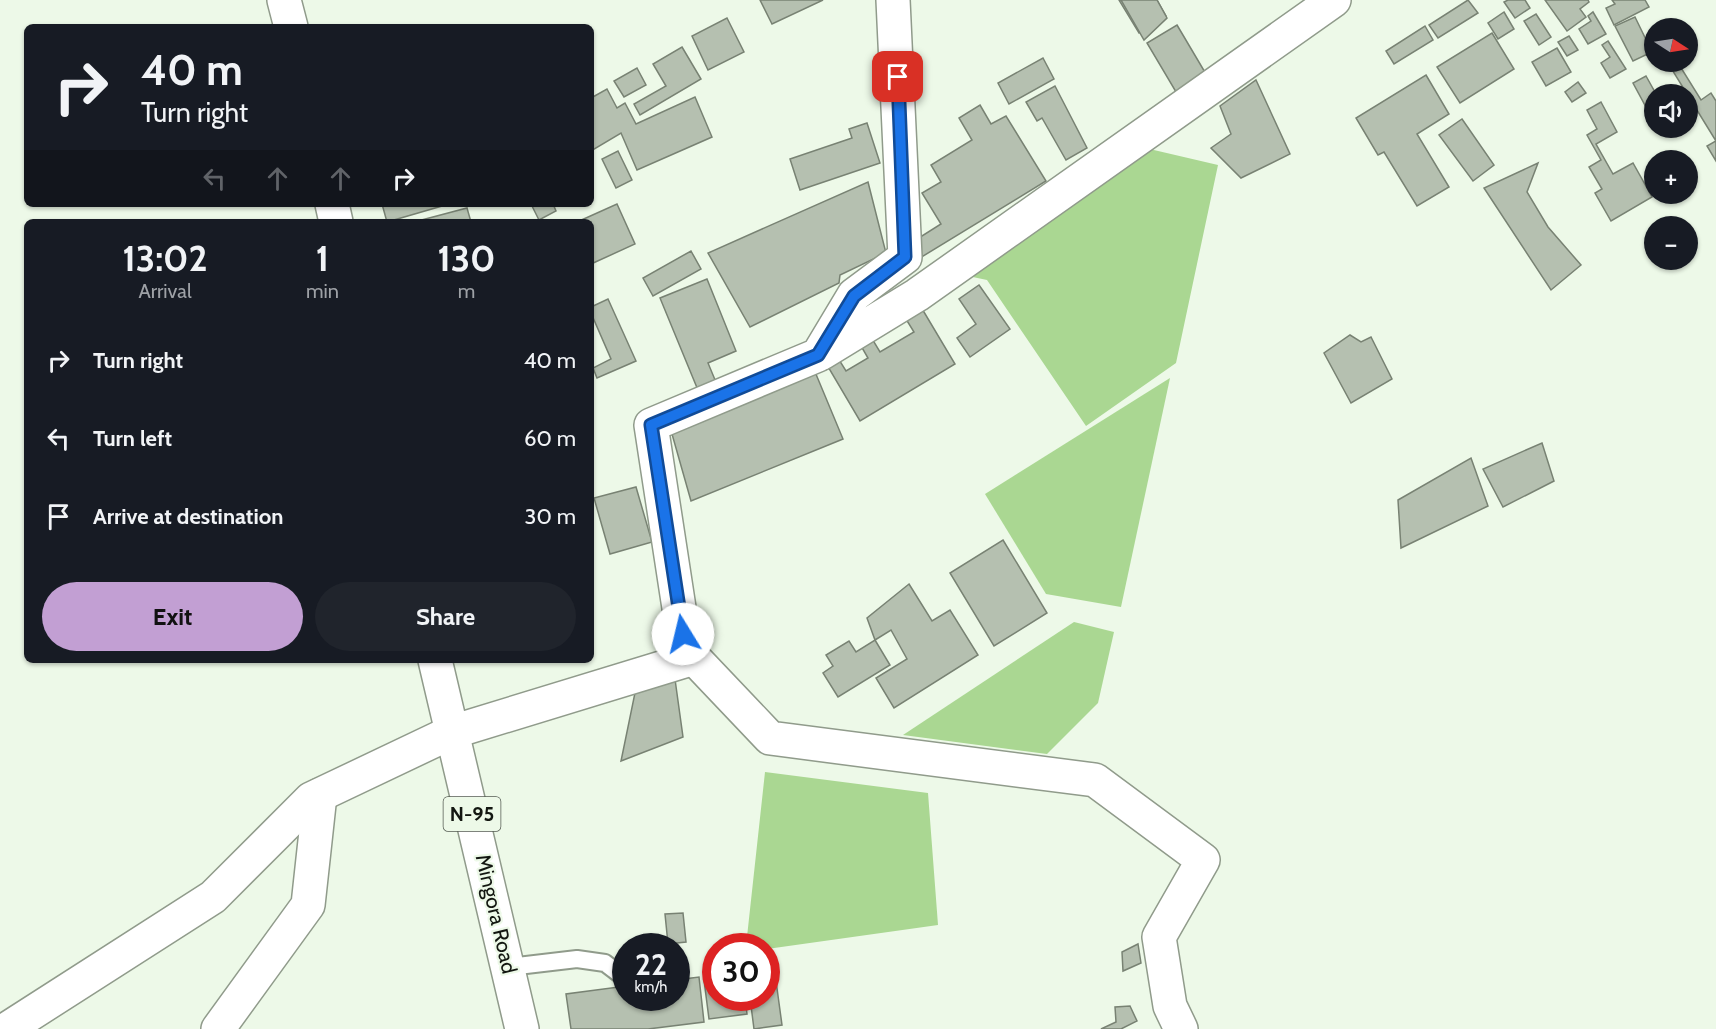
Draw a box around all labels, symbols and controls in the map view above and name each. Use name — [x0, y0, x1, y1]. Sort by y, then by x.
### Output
north arrow — [1644, 18, 1698, 72]
map controls — [1644, 18, 1698, 270]
text: 40 m — [141, 44, 243, 96]
icon: right — [42, 48, 120, 126]
pin — [872, 51, 923, 102]
icon: arrive — [881, 60, 914, 93]
button: sound — [1644, 84, 1698, 138]
text: Turn right — [141, 96, 248, 129]
button: + — [1644, 150, 1698, 204]
icon: left — [198, 162, 231, 195]
icon: ahead — [261, 162, 294, 195]
icon: ahead — [324, 162, 357, 195]
icon: right — [387, 162, 420, 195]
button: − — [1644, 216, 1698, 270]
text: 13:02 — [122, 236, 208, 280]
text: 1 — [316, 236, 329, 280]
text: 130 — [437, 236, 496, 280]
text: Arrival — [138, 279, 192, 303]
text: min — [306, 279, 339, 303]
text: m — [458, 279, 475, 303]
icon: right — [42, 344, 75, 377]
text: Turn right — [93, 347, 183, 374]
text: 40 m — [524, 347, 576, 374]
icon: left — [42, 422, 75, 455]
text: Turn left — [93, 425, 172, 452]
text: 60 m — [524, 425, 576, 452]
icon: arrive — [42, 500, 75, 533]
text: Arrive at destination — [93, 503, 283, 530]
text: 30 m — [524, 503, 576, 530]
button: Exit — [42, 582, 303, 651]
button: Share — [315, 582, 576, 651]
position arrow — [651, 602, 715, 666]
road number: N-95 — [444, 797, 500, 831]
street label: Mingora Road — [471, 852, 522, 976]
speed limit sign: 30 — [702, 933, 780, 1011]
text: 22 — [635, 946, 667, 983]
text: km/h — [635, 978, 667, 996]

